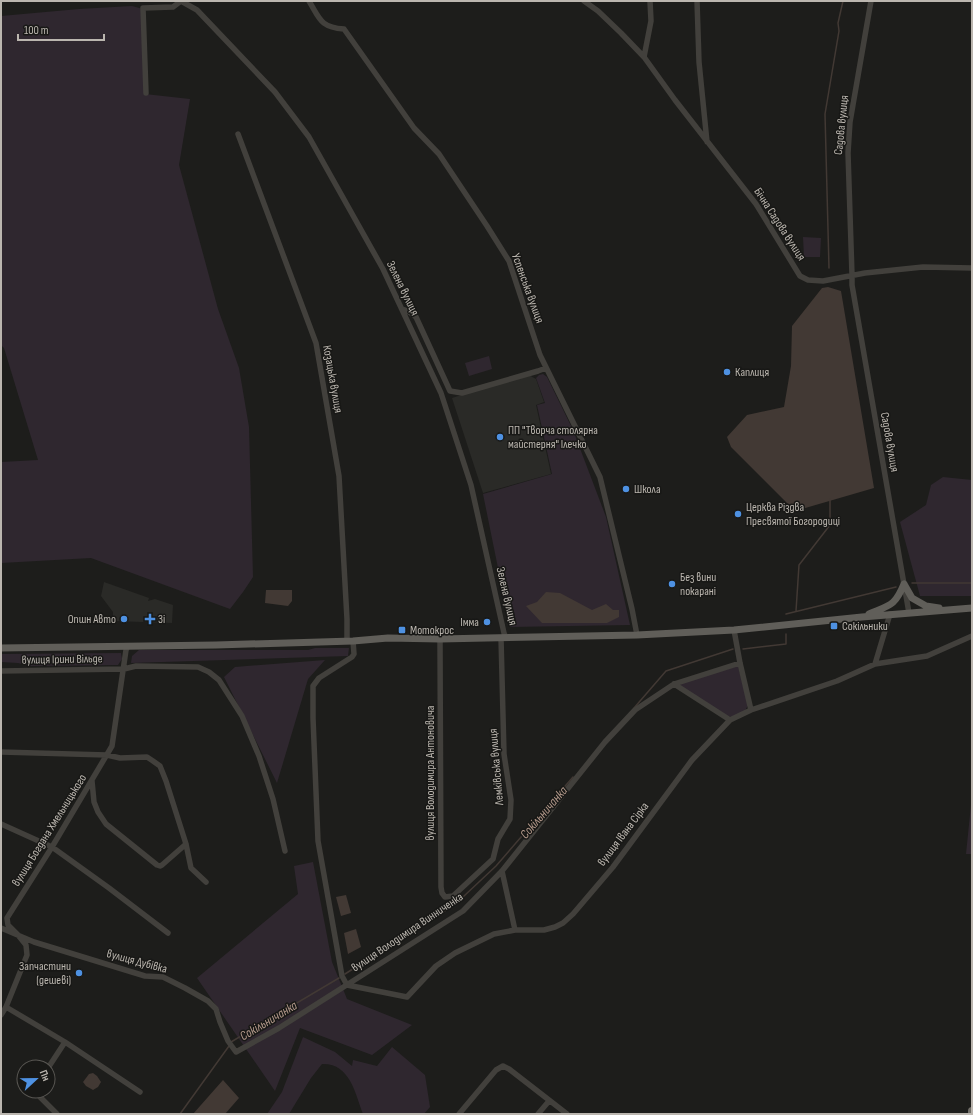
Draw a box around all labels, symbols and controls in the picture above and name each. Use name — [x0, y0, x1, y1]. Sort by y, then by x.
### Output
scale bar — [18, 16, 104, 42]
text: 100 m — [24, 23, 49, 38]
street label: Садова вулиця — [831, 94, 852, 156]
street label: Бічна Садова вулиця — [750, 185, 809, 264]
street label: Успенська вулиця — [508, 251, 547, 325]
street label: Зелена вулиця — [383, 258, 422, 318]
street label: Козацька вулиця — [319, 344, 346, 414]
place label: Каплиця — [735, 365, 769, 380]
marker: Каплиця — [722, 367, 732, 377]
street label: Садова вулиця — [877, 411, 902, 473]
place label: ПП "Творча столярна майстерня" Ілечко — [508, 423, 598, 452]
marker: ПП "Творча столярна майстерня" Ілечко — [495, 432, 505, 442]
place label: Школа — [634, 482, 661, 497]
marker: Школа — [621, 484, 631, 494]
place label: Церква Різдва Пресвятої Богородиці — [746, 500, 840, 529]
marker: Церква Різдва Пресвятої Богородиці — [733, 509, 743, 519]
street label: Зелена вулиця — [493, 566, 521, 627]
place label: Без вини покарані — [680, 570, 716, 599]
marker: Без вини покарані — [667, 579, 677, 589]
place label: Опшн Авто — [68, 612, 116, 627]
place label: 3і — [158, 612, 165, 627]
marker: Опшн Авто — [119, 614, 129, 624]
marker: 3і — [145, 614, 155, 624]
place label: Імма — [460, 615, 479, 630]
marker: Імма — [482, 617, 492, 627]
place label: Сокільники — [842, 619, 888, 634]
marker: Сокільники — [829, 621, 839, 631]
place label: Мотокрос — [410, 623, 454, 638]
marker: Мотокрос — [397, 625, 407, 635]
street label: вулиця Ірини Вільде — [21, 651, 103, 668]
street label: вулиця Володимира Антоновича — [423, 705, 438, 840]
street label: Лемківська вулиця — [486, 728, 507, 807]
street label: вулиця Богдана Хмельницького — [9, 771, 90, 889]
water label: Сокільничанка — [517, 783, 571, 842]
street label: вулиця Івана Сірка — [595, 799, 653, 869]
street label: вулиця Володимира Винниченка — [349, 889, 466, 975]
street label: вулиця Дубівка — [105, 946, 169, 977]
place label: Запчастини (дешеві) — [19, 959, 71, 988]
marker: Запчастини (дешеві) — [74, 968, 84, 978]
water label: Сокільничанка — [237, 997, 301, 1044]
north arrow — [16, 1059, 56, 1099]
text: Пн — [37, 1068, 53, 1083]

